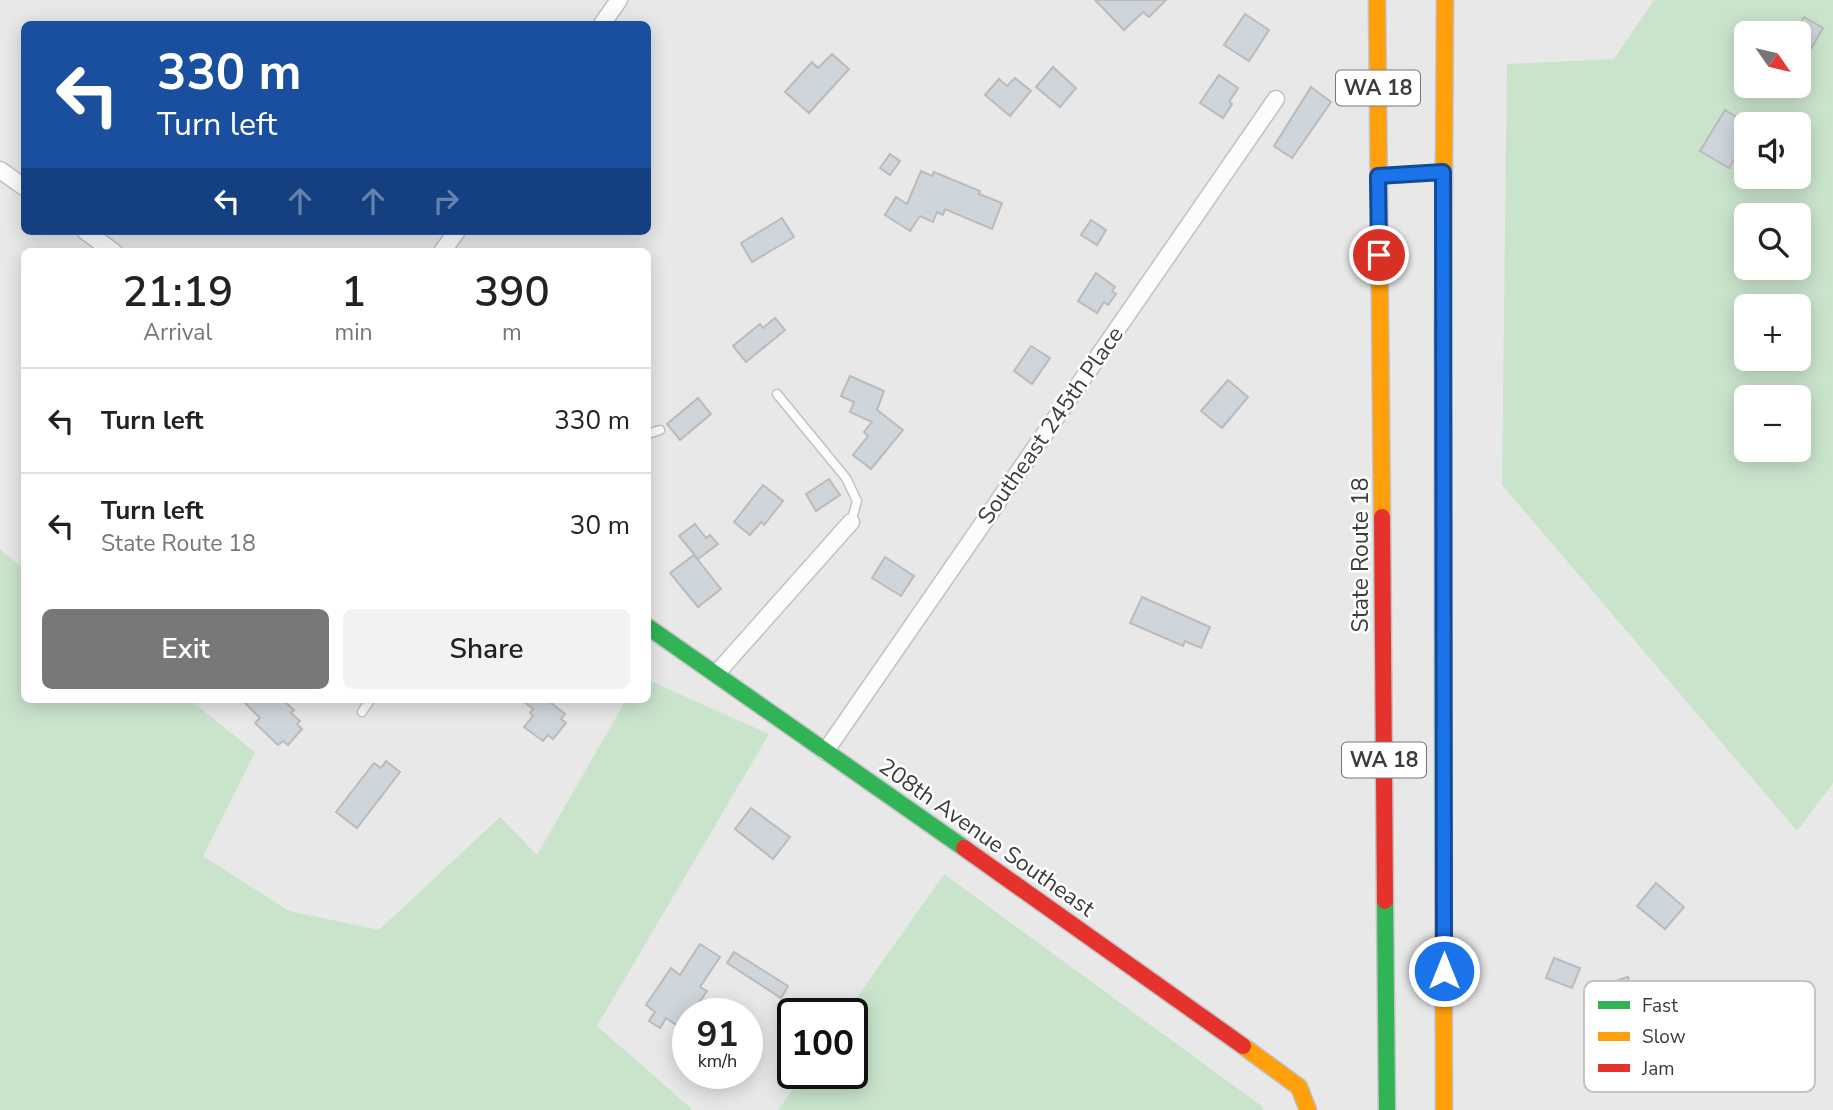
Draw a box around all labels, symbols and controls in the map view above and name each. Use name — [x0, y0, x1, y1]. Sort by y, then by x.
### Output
north arrow — [1734, 21, 1811, 98]
map controls — [1734, 21, 1811, 462]
text: 330 m — [157, 39, 301, 106]
icon: left — [42, 49, 133, 140]
road number: WA 18 — [1336, 70, 1420, 106]
text: Turn left — [157, 103, 277, 146]
button: sound — [1734, 112, 1811, 189]
icon: left — [208, 182, 246, 220]
icon: ahead — [281, 182, 319, 220]
icon: ahead — [354, 182, 392, 220]
icon: right — [427, 182, 465, 220]
button: search — [1734, 203, 1811, 280]
pin — [1349, 225, 1409, 285]
icon: arrive — [1360, 236, 1398, 274]
text: 21:19 — [122, 264, 233, 321]
text: 1 — [341, 264, 366, 321]
text: 390 — [474, 264, 550, 321]
button: + — [1734, 294, 1811, 371]
text: Arrival — [143, 317, 212, 348]
text: min — [335, 317, 373, 348]
text: m — [502, 317, 522, 348]
street label: Southeast 245th Place — [970, 320, 1130, 530]
button: − — [1734, 385, 1811, 462]
icon: left — [42, 402, 80, 440]
text: Turn left — [101, 403, 204, 438]
text: 330 m — [554, 403, 630, 438]
street label: State Route 18 — [1345, 478, 1376, 632]
text: Turn left — [101, 493, 204, 528]
icon: left — [42, 507, 80, 545]
text: 30 m — [570, 508, 630, 543]
text: State Route 18 — [101, 528, 256, 559]
button: Exit — [42, 609, 329, 689]
button: Share — [343, 609, 630, 689]
road number: WA 18 — [1342, 742, 1426, 778]
street label: 208th Avenue Southeast — [873, 751, 1102, 924]
position arrow — [1407, 934, 1481, 1008]
legend — [1584, 981, 1815, 1092]
text: Fast — [1642, 993, 1678, 1019]
speed limit sign: 100 — [777, 998, 868, 1089]
text: 91 — [696, 1011, 739, 1058]
text: Slow — [1642, 1024, 1686, 1050]
text: km/h — [698, 1049, 737, 1073]
text: Jam — [1641, 1056, 1675, 1082]

